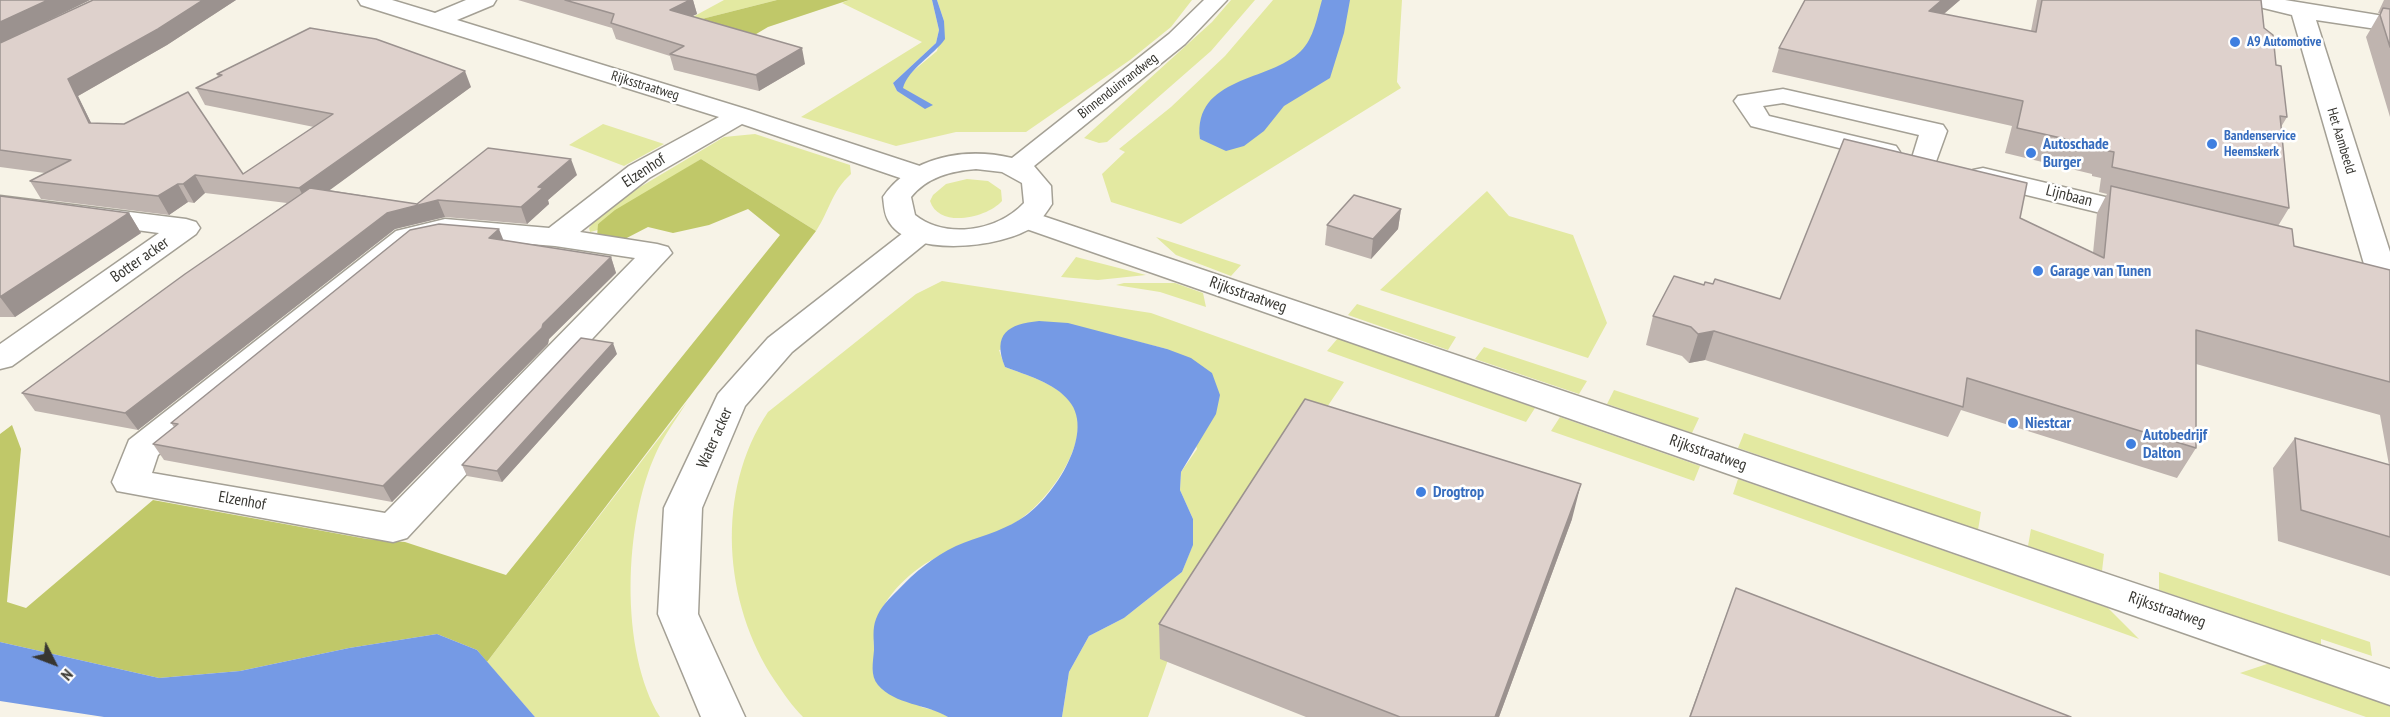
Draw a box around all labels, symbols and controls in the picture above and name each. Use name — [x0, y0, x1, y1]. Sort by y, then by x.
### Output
place label: A9 Automotive — [2247, 34, 2321, 50]
marker: A9 Automotive — [2228, 35, 2242, 49]
street label: Binnenduinrandweg — [1075, 50, 1161, 122]
street label: Rijksstraatweg — [609, 68, 681, 104]
street label: Het Aambeeld — [2323, 106, 2359, 176]
place label: Bandenservice Heemskerk — [2224, 128, 2296, 160]
place label: Autoschade Burger — [2043, 134, 2109, 172]
marker: Bandenservice Heemskerk — [2205, 137, 2219, 151]
marker: Autoschade Burger — [2024, 146, 2038, 160]
street label: Elzenhof — [619, 150, 669, 192]
street label: Lijnbaan — [2044, 181, 2094, 211]
street label: Botter acker — [107, 233, 173, 287]
place label: Garage van Tunen — [2050, 261, 2151, 281]
marker: Garage van Tunen — [2031, 264, 2045, 278]
street label: Rijksstraatweg — [1207, 273, 1289, 317]
street label: Water acker — [693, 405, 737, 471]
place label: Niestcar — [2025, 413, 2071, 433]
marker: Niestcar — [2006, 416, 2020, 430]
place label: Autobedrijf Dalton — [2143, 425, 2207, 463]
street label: Rijksstraatweg — [1667, 431, 1749, 475]
marker: Autobedrijf Dalton — [2124, 437, 2138, 451]
place label: Drogtrop — [1433, 482, 1484, 502]
marker: Drogtrop — [1414, 485, 1428, 499]
street label: Elzenhof — [217, 487, 267, 515]
street label: Rijksstraatweg — [2126, 588, 2208, 632]
north arrow — [24, 633, 84, 693]
text: N — [57, 665, 78, 685]

